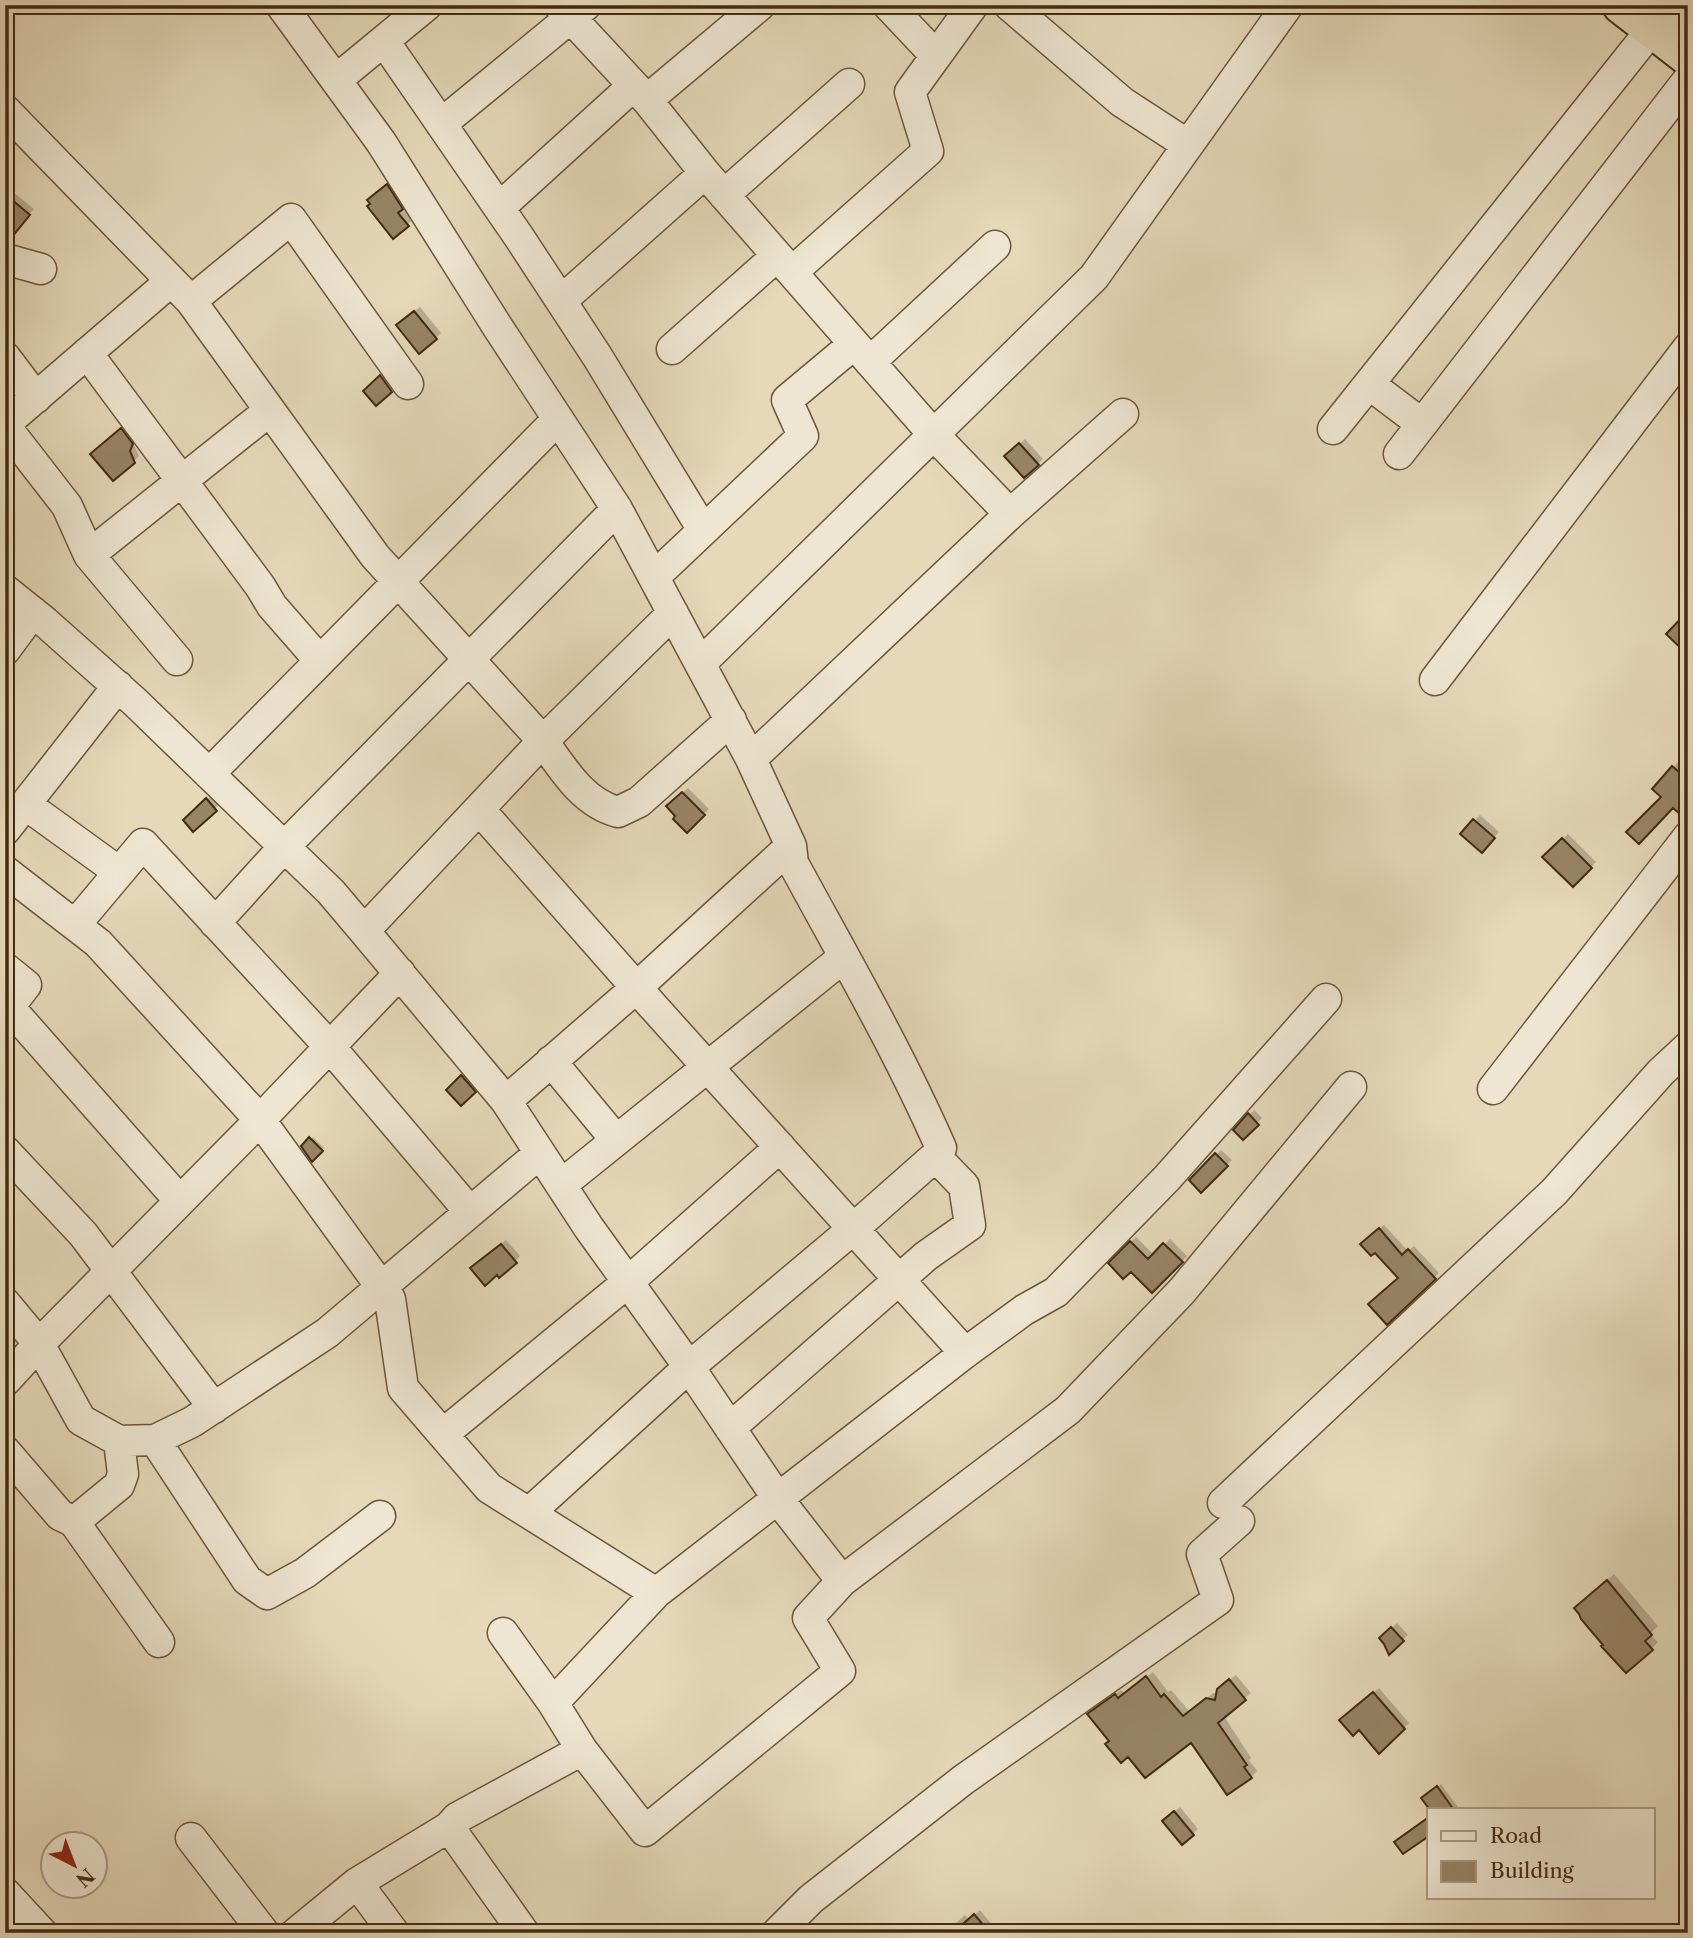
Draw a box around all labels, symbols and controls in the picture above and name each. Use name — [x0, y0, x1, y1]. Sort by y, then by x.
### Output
legend — [1427, 1808, 1654, 1899]
text: Road — [1490, 1823, 1542, 1848]
north arrow — [38, 1829, 108, 1899]
text: Building — [1490, 1858, 1575, 1883]
text: N — [71, 1863, 99, 1891]

